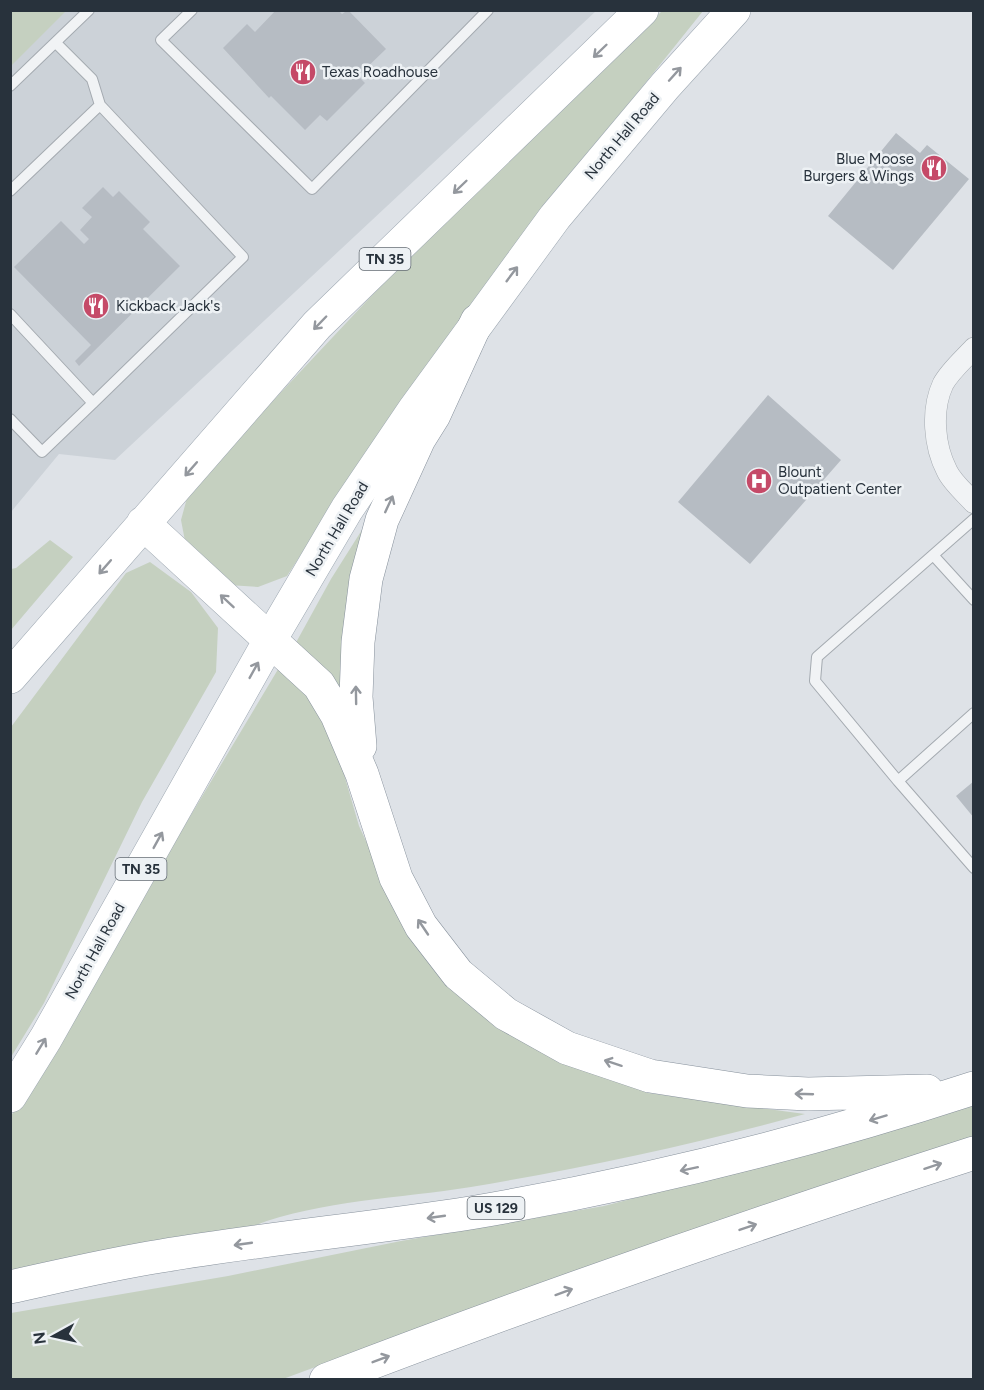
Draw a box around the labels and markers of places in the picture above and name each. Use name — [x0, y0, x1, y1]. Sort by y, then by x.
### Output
restaurant icon: Texas Roadhouse — [288, 57, 318, 87]
place label: Texas Roadhouse — [322, 63, 438, 81]
place label: Blue Moose Burgers & Wings — [803, 150, 914, 185]
restaurant icon: Blue Moose Burgers & Wings — [919, 153, 949, 183]
restaurant icon: Kickback Jack's — [81, 291, 111, 321]
place label: Kickback Jack's — [116, 297, 220, 315]
place label: Blount Outpatient Center — [778, 463, 902, 498]
hospital icon: Blount Outpatient Center — [744, 466, 774, 496]

